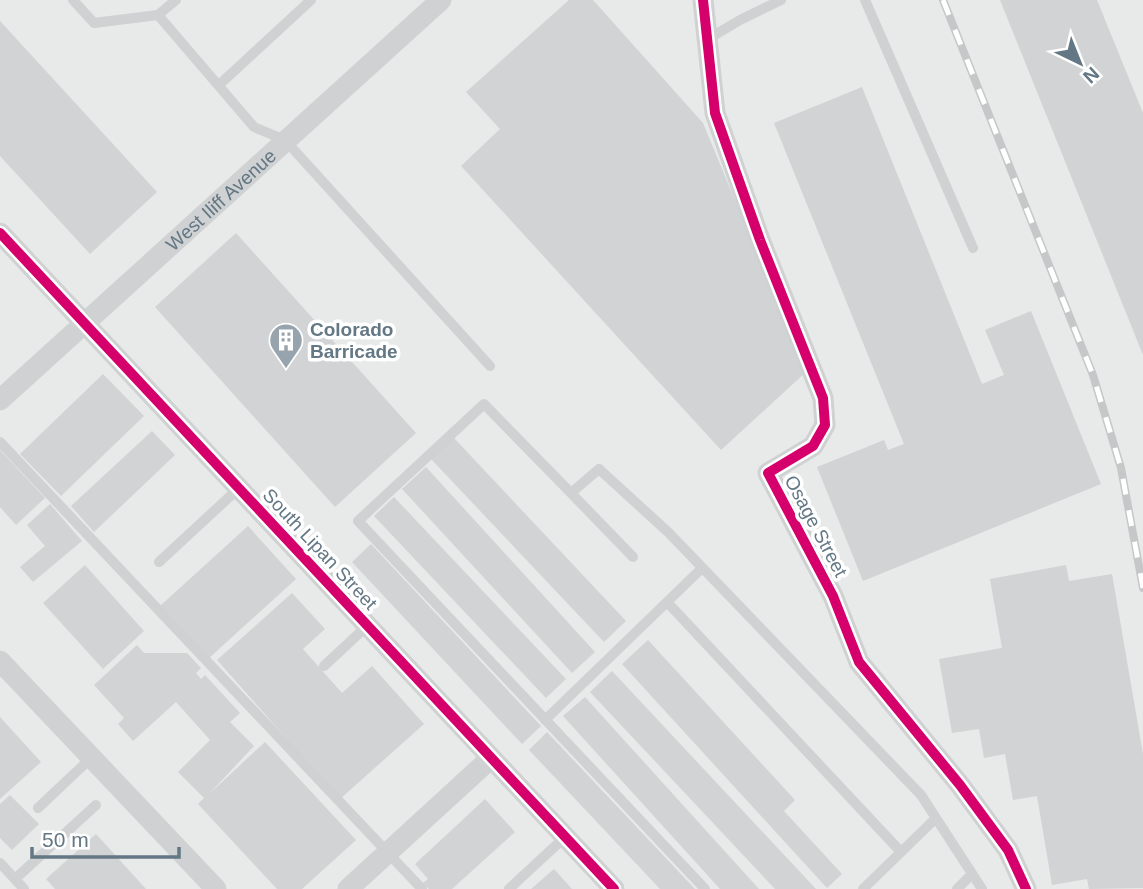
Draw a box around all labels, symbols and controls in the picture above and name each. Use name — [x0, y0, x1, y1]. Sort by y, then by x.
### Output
north arrow — [1045, 28, 1115, 98]
text: N — [1079, 63, 1103, 87]
street label: West Iliff Avenue — [162, 145, 280, 255]
place label: Colorado Barricade — [310, 319, 398, 362]
building icon: Colorado Barricade — [267, 321, 305, 370]
street label: Osage Street — [780, 472, 852, 581]
street label: South Lipan Street — [259, 484, 382, 614]
scale bar — [32, 816, 178, 860]
text: 50 m — [42, 828, 89, 851]

